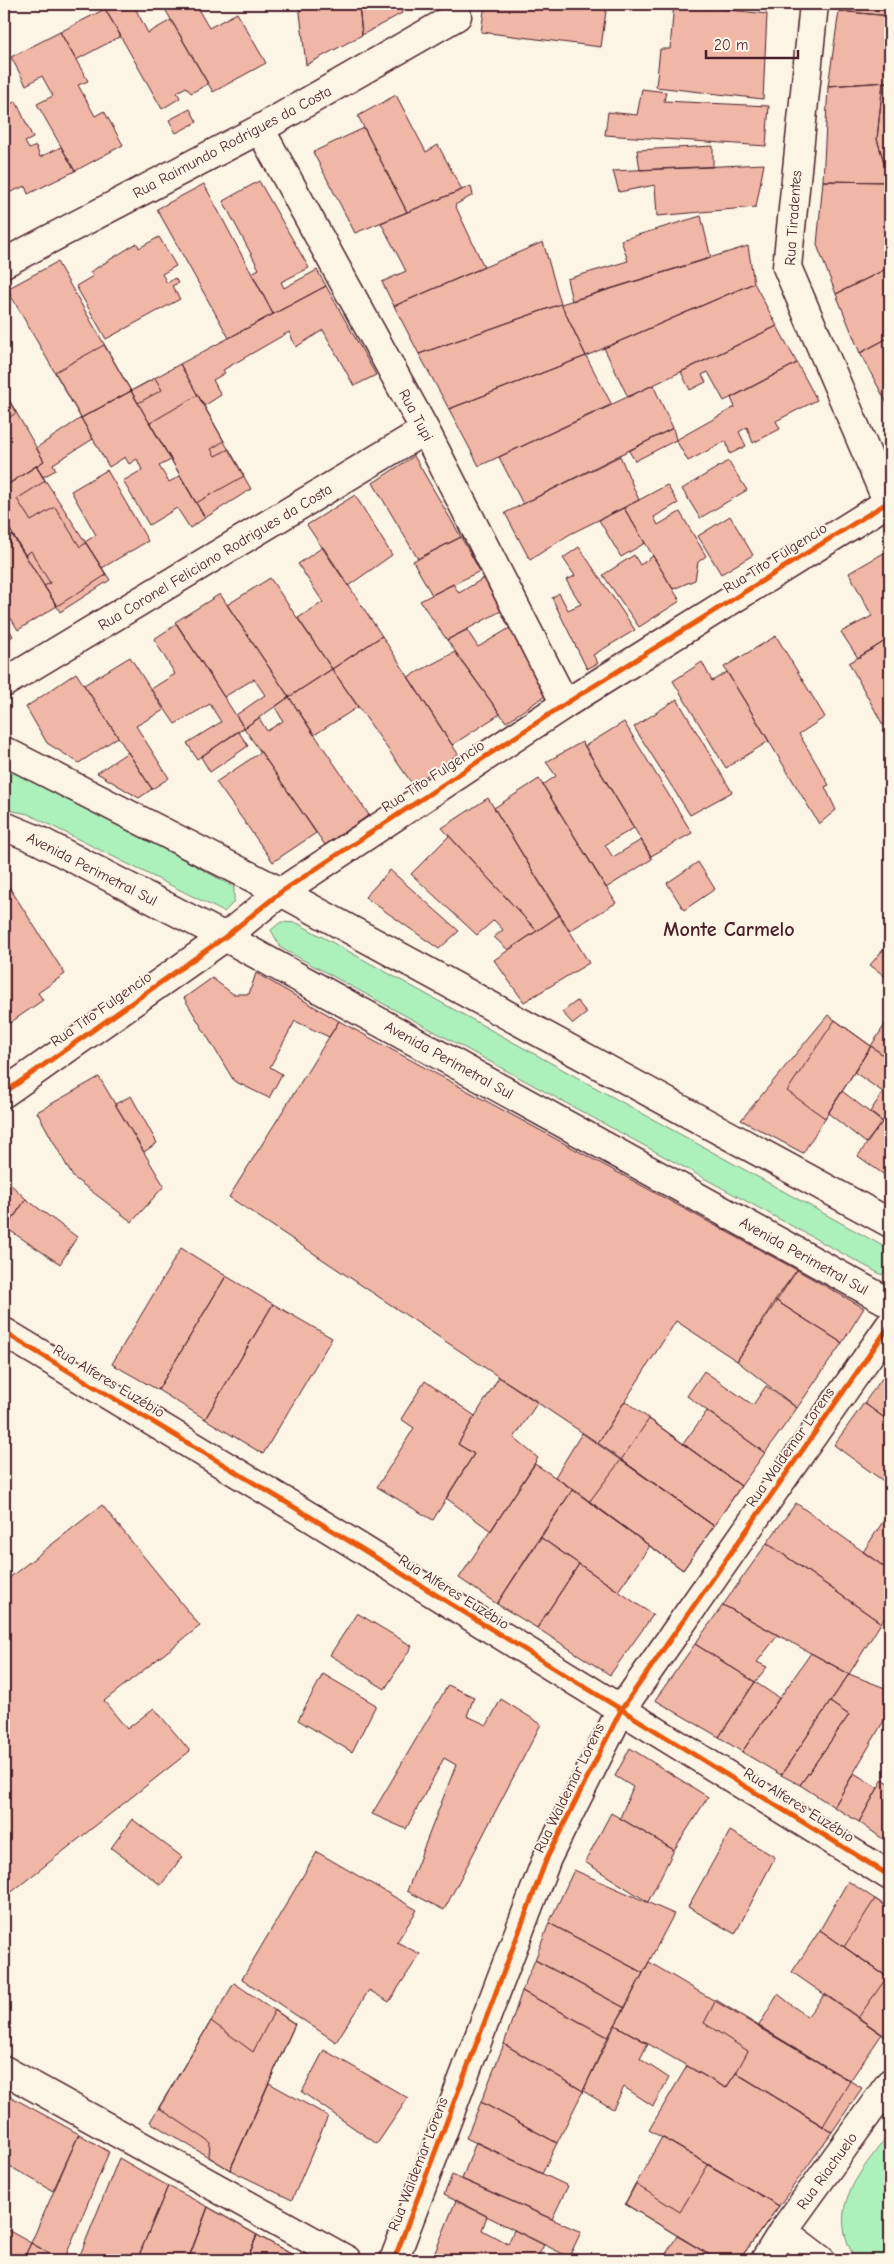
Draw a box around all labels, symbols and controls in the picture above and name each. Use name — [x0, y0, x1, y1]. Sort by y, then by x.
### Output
scale bar — [706, 28, 799, 60]
text: 20 m — [714, 36, 748, 54]
street label: Rua Raimundo Rodrigues da Costa — [130, 82, 334, 202]
street label: Rua Tiradentes — [781, 170, 805, 266]
street label: Rua Tupi — [395, 386, 437, 444]
street label: Rua Coronel Feliciano Rodrigues da Costa — [95, 480, 335, 634]
street label: Rua Tito Fulgencio — [720, 519, 830, 597]
street label: Rua Tito Fulgencio — [378, 736, 488, 816]
street label: Avenida Perimetral Sul — [24, 828, 160, 910]
district label: Monte Carmelo — [663, 918, 795, 941]
street label: Rua Tito Fulgencio — [47, 967, 155, 1051]
street label: Avenida Perimetral Sul — [381, 1017, 517, 1103]
street label: Avenida Perimetral Sul — [736, 1213, 872, 1299]
street label: Rua Alferes Euzébio — [50, 1341, 168, 1421]
street label: Rua Waldemar Lorens — [742, 1384, 838, 1510]
street label: Rua Alferes Euzébio — [395, 1551, 513, 1633]
street label: Rua Waldemar Lorens — [530, 1720, 608, 1856]
street label: Rua Alferes Euzébio — [740, 1764, 858, 1846]
street label: Rua Waldemar Lorens — [384, 2095, 452, 2233]
street label: Rua Riachuelo — [793, 2129, 861, 2213]

